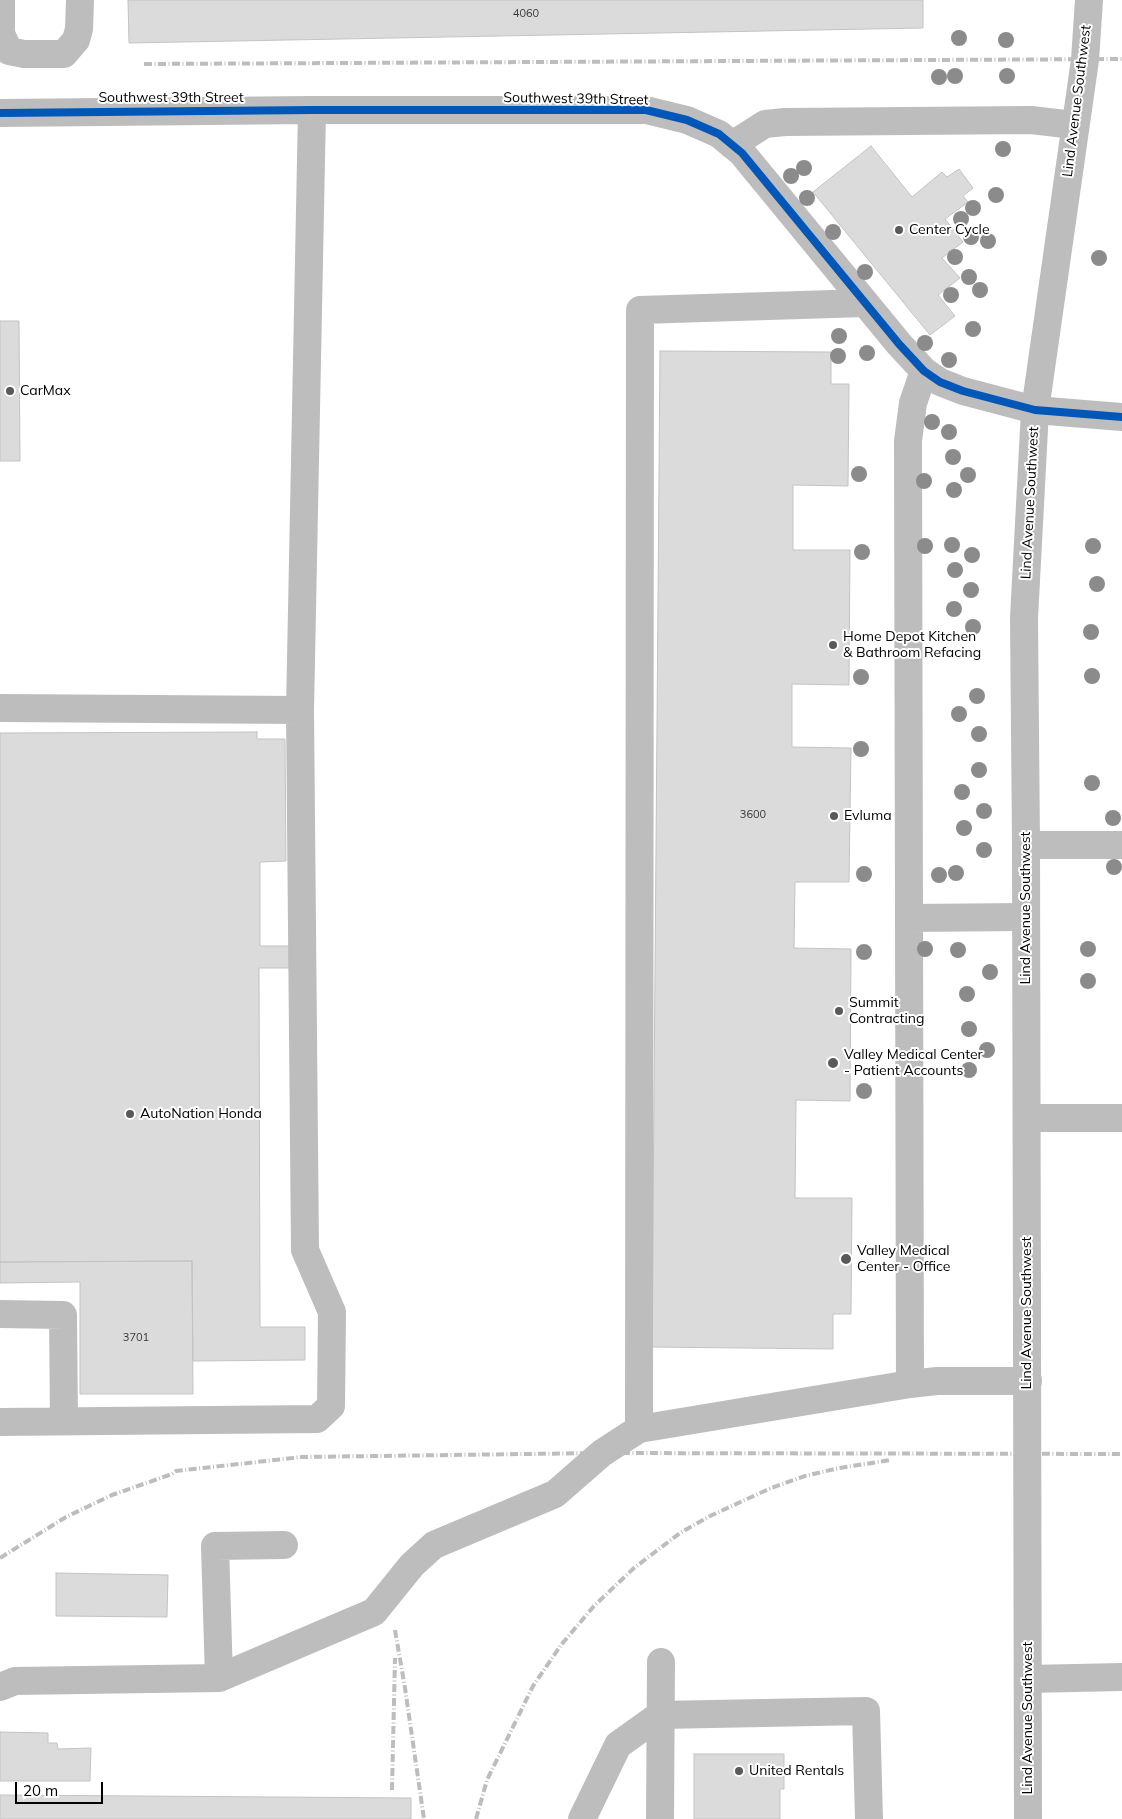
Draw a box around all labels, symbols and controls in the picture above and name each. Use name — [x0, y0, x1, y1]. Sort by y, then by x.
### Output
house number: 4060 — [513, 7, 539, 21]
street label: Lind Avenue Southwest — [1059, 24, 1095, 178]
street label: Southwest 39th Street — [503, 89, 649, 109]
street label: Southwest 39th Street — [98, 90, 244, 106]
place label: Center Cycle — [909, 222, 990, 238]
marker: Center Cycle — [893, 224, 905, 236]
place label: CarMax — [20, 383, 71, 399]
marker: CarMax — [4, 385, 16, 397]
street label: Lind Avenue Southwest — [1018, 426, 1042, 580]
place label: Home Depot Kitchen & Bathroom Refacing — [843, 629, 981, 662]
marker: Home Depot Kitchen & Bathroom Refacing — [827, 639, 839, 651]
house number: 3600 — [740, 808, 766, 822]
place label: Evluma — [844, 808, 892, 824]
marker: Evluma — [828, 810, 840, 822]
street label: Lind Avenue Southwest — [1018, 832, 1034, 984]
place label: Summit Contracting — [849, 995, 924, 1028]
marker: Summit Contracting — [833, 1005, 845, 1017]
place label: Valley Medical Center - Patient Accounts — [844, 1047, 983, 1080]
marker: Valley Medical Center - Patient Accounts — [826, 1056, 840, 1070]
place label: AutoNation Honda — [140, 1106, 262, 1122]
marker: AutoNation Honda — [124, 1108, 136, 1120]
street label: Lind Avenue Southwest — [1019, 1237, 1035, 1389]
place label: Valley Medical Center - Office — [857, 1243, 950, 1276]
marker: Valley Medical Center - Office — [839, 1252, 853, 1266]
house number: 3701 — [123, 1331, 149, 1345]
street label: Lind Avenue Southwest — [1020, 1642, 1036, 1794]
place label: United Rentals — [749, 1763, 844, 1779]
marker: United Rentals — [733, 1765, 745, 1777]
scale bar — [18, 1772, 105, 1804]
text: 20 m — [23, 1781, 58, 1800]

